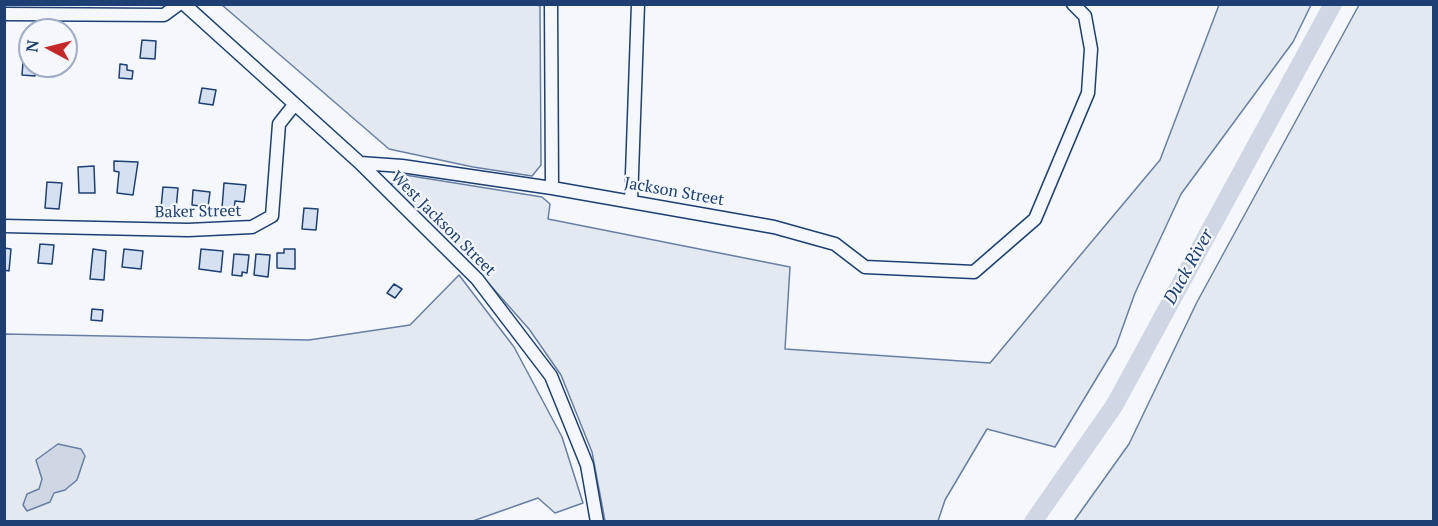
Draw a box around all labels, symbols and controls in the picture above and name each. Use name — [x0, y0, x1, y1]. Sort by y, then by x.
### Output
north arrow — [18, 18, 78, 78]
text: N — [20, 39, 44, 53]
street label: West Jackson Street — [387, 168, 499, 280]
street label: Jackson Street — [623, 174, 725, 210]
street label: Baker Street — [154, 202, 242, 222]
water label: Duck River — [1160, 226, 1218, 308]

